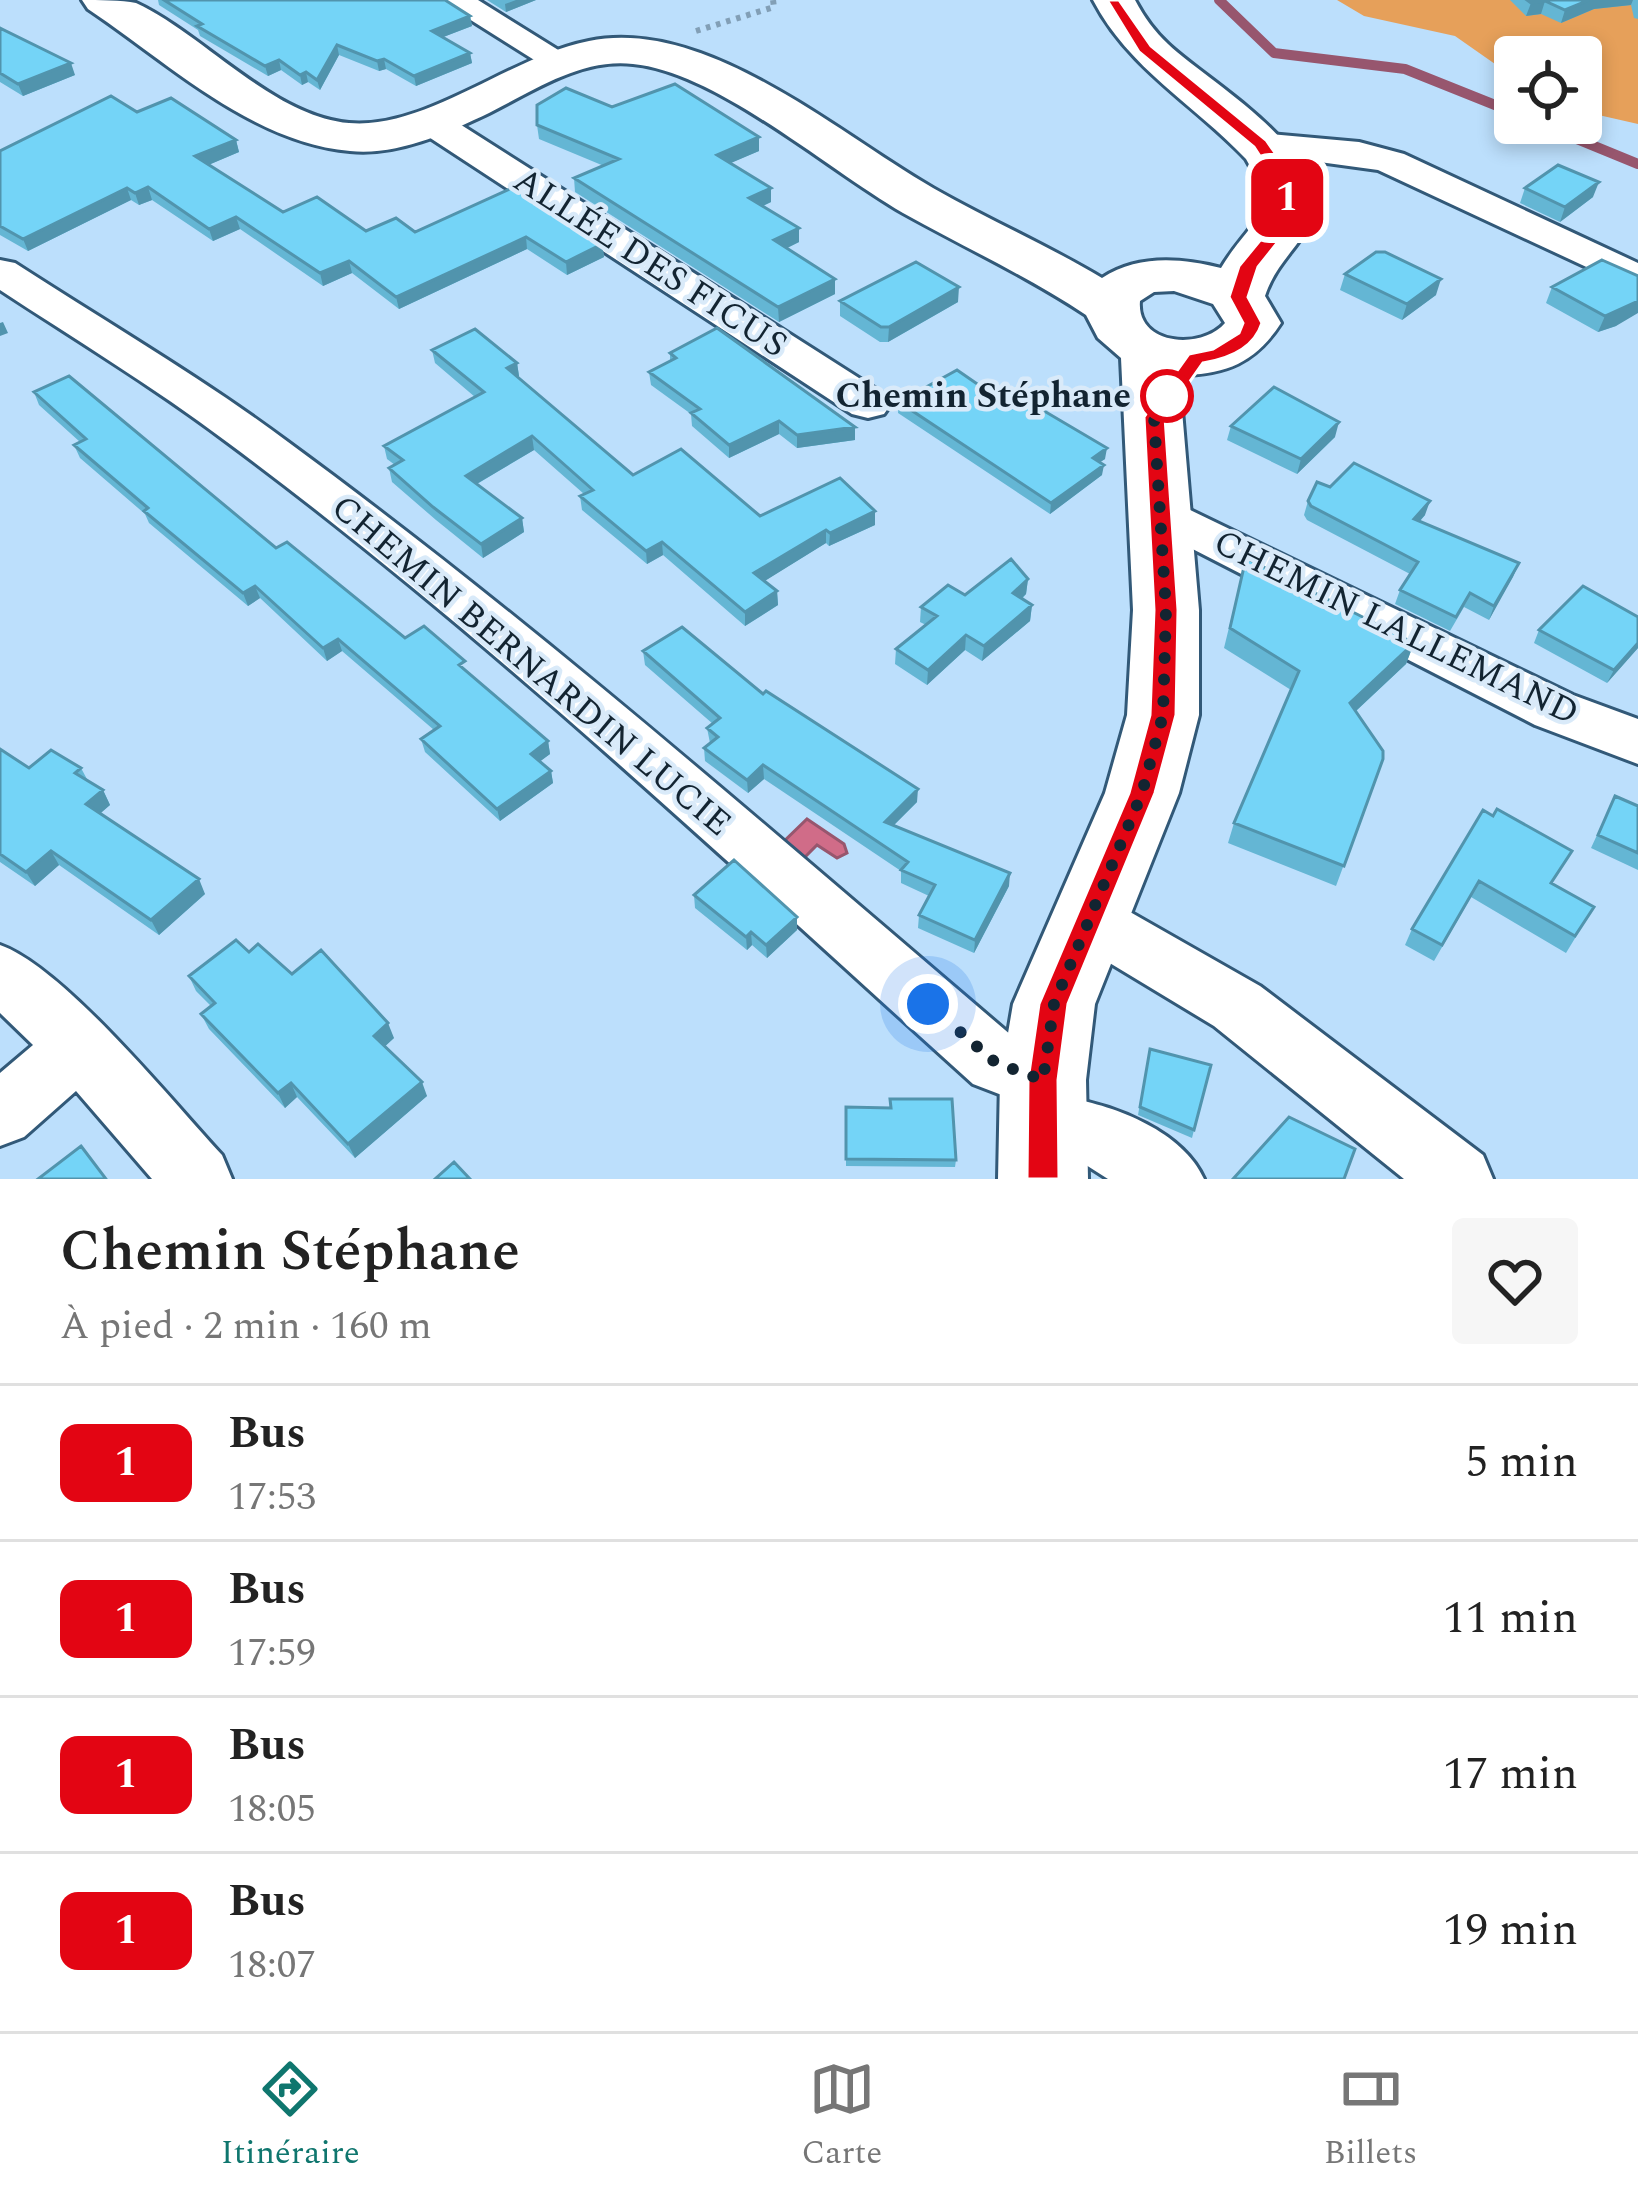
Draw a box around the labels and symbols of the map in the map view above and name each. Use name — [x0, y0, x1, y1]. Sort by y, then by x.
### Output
street label: ALLÉE DES FICUS — [502, 154, 798, 372]
line badge: 1 — [1248, 159, 1326, 237]
place label: Chemin Stéphane — [835, 369, 1131, 424]
marker: Chemin Stéphane — [1142, 371, 1192, 421]
street label: CHEMIN BERNARDIN LUCIE — [319, 482, 743, 850]
street label: CHEMIN LALLEMAND — [1204, 516, 1588, 740]
your location — [898, 974, 958, 1034]

